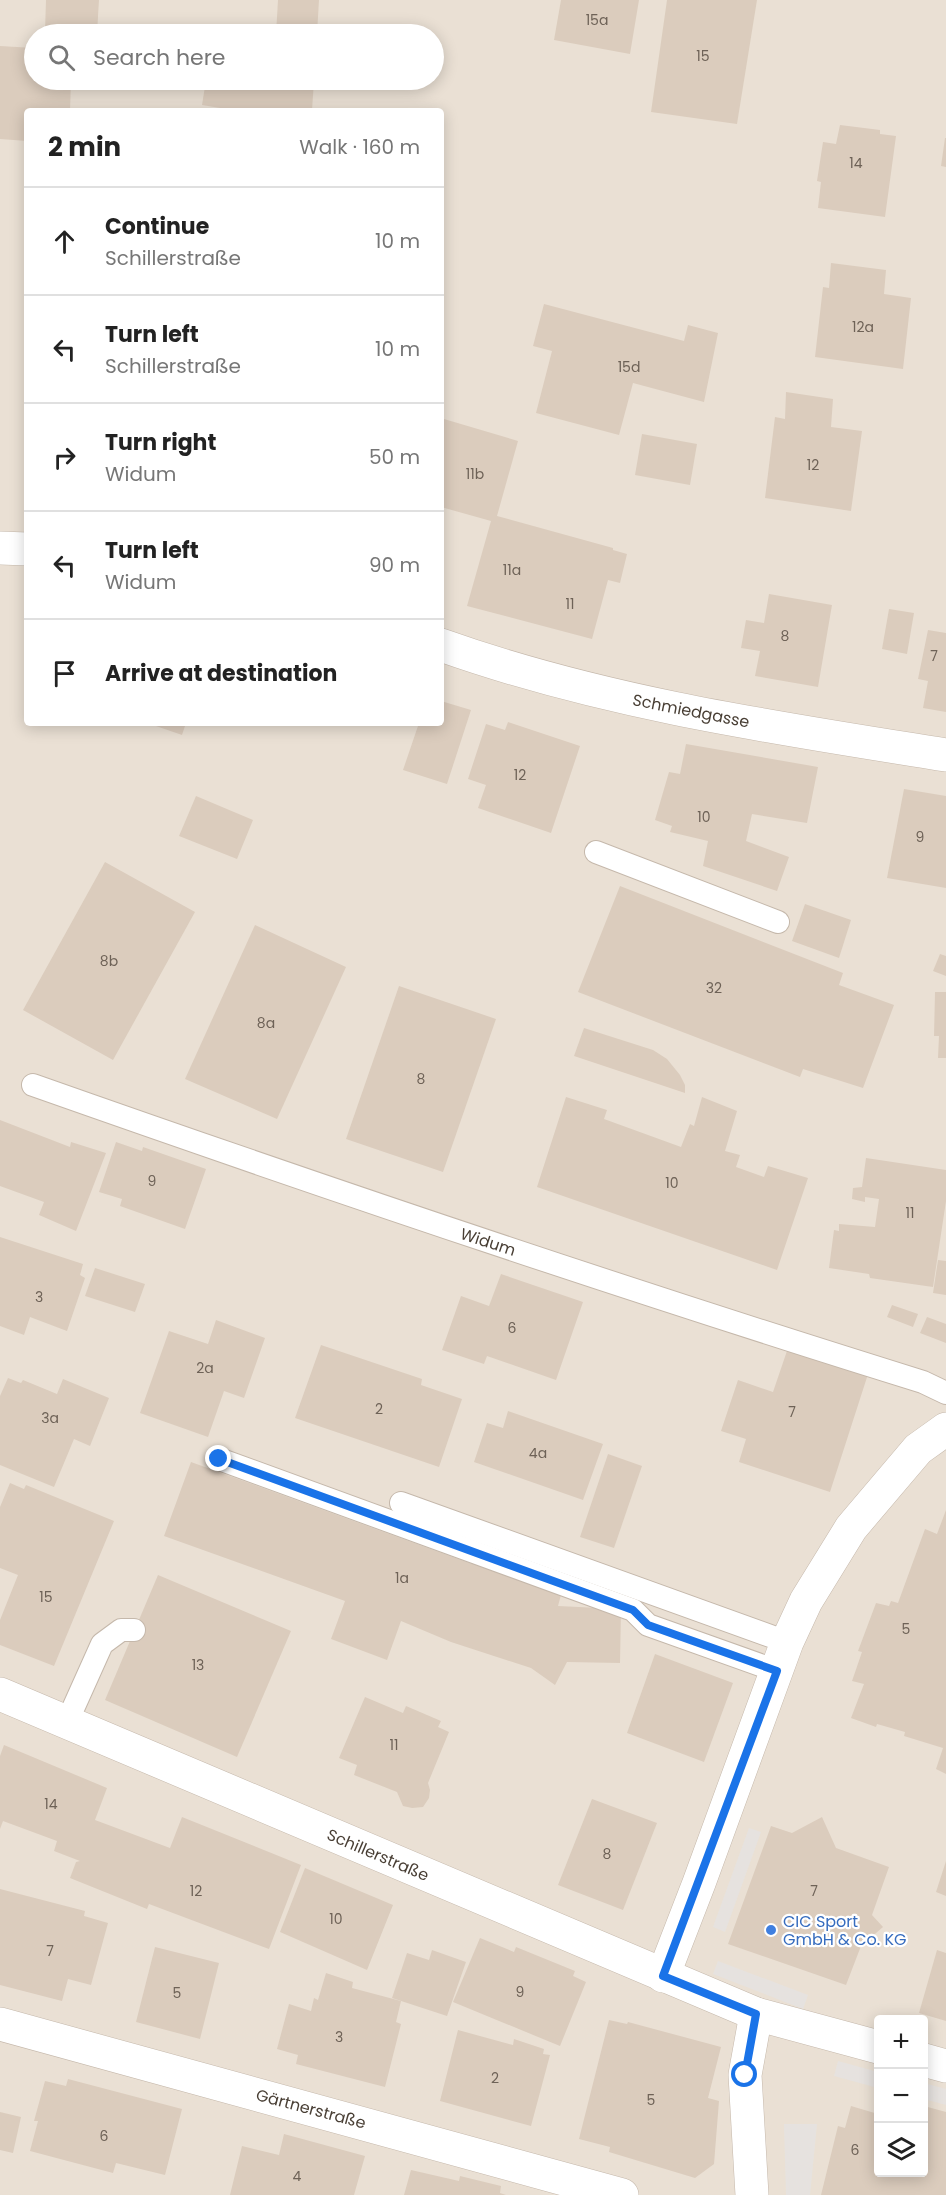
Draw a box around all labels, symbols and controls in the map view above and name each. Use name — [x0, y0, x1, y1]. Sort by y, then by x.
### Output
house number: 15a — [586, 10, 608, 30]
search box — [24, 24, 444, 90]
icon: search — [45, 41, 78, 74]
text: Search here — [93, 42, 226, 73]
house number: 15 — [696, 46, 710, 66]
text: 2 min — [48, 129, 121, 165]
text: Walk · 160 m — [299, 133, 420, 161]
house number: 14 — [849, 153, 863, 173]
text: Continue — [105, 211, 209, 242]
icon: ahead — [48, 225, 81, 258]
text: 10 m — [375, 227, 420, 255]
text: Schillerstraße — [105, 244, 241, 272]
house number: 12a — [852, 317, 874, 337]
text: Turn left — [105, 319, 199, 350]
icon: left — [48, 333, 81, 366]
text: 10 m — [375, 335, 420, 363]
text: Schillerstraße — [105, 352, 241, 380]
house number: 15d — [618, 357, 640, 377]
text: Turn right — [105, 427, 216, 458]
icon: right — [48, 441, 81, 474]
text: 50 m — [369, 443, 420, 471]
house number: 12 — [807, 455, 819, 475]
text: Widum — [105, 460, 176, 488]
house number: 11b — [466, 464, 484, 484]
text: Turn left — [105, 535, 199, 566]
icon: left — [48, 549, 81, 582]
text: 90 m — [369, 551, 420, 579]
house number: 11a — [503, 560, 521, 580]
text: Widum — [105, 568, 176, 596]
house number: 11 — [566, 594, 574, 614]
house number: 8 — [781, 626, 790, 646]
house number: 7 — [930, 646, 938, 666]
icon: arrive — [48, 657, 81, 690]
text: Arrive at destination — [105, 658, 337, 689]
street label: Schmiedgasse — [631, 688, 752, 734]
house number: 12 — [514, 765, 526, 785]
house number: 10 — [697, 807, 711, 827]
house number: 9 — [916, 827, 924, 847]
house number: 8b — [100, 951, 118, 971]
house number: 32 — [706, 978, 722, 998]
house number: 8a — [257, 1013, 275, 1033]
house number: 8 — [417, 1069, 426, 1089]
house number: 9 — [148, 1171, 156, 1191]
house number: 10 — [665, 1173, 679, 1193]
house number: 11 — [906, 1203, 914, 1223]
street label: Widum — [457, 1222, 519, 1262]
house number: 3 — [35, 1287, 43, 1307]
house number: 6 — [508, 1318, 517, 1338]
house number: 2a — [196, 1358, 214, 1378]
house number: 2 — [375, 1399, 383, 1419]
house number: 7 — [788, 1402, 796, 1422]
house number: 3a — [41, 1408, 59, 1428]
house number: 4a — [529, 1443, 547, 1463]
route end — [205, 1445, 231, 1471]
house number: 1a — [395, 1568, 409, 1588]
house number: 15 — [39, 1587, 53, 1607]
house number: 5 — [902, 1619, 910, 1639]
house number: 13 — [192, 1655, 204, 1675]
house number: 11 — [390, 1735, 398, 1755]
house number: 14 — [44, 1794, 58, 1814]
street label: Schillerstraße — [323, 1823, 433, 1887]
house number: 8 — [603, 1844, 612, 1864]
house number: 12 — [190, 1881, 202, 1901]
house number: 7 — [810, 1881, 818, 1901]
house number: 10 — [329, 1909, 343, 1929]
place label: CIC Sport GmbH & Co. KG — [783, 1910, 906, 1951]
marker: CIC Sport GmbH & Co. KG — [764, 1923, 778, 1937]
house number: 7 — [46, 1941, 54, 1961]
house number: 9 — [516, 1982, 524, 2002]
house number: 5 — [173, 1983, 181, 2003]
map controls — [874, 2015, 928, 2177]
button: + — [874, 2015, 928, 2069]
house number: 3 — [335, 2027, 343, 2047]
route start — [731, 2061, 757, 2087]
house number: 2 — [491, 2068, 499, 2088]
button: − — [874, 2069, 928, 2123]
street label: Gärtnerstraße — [253, 2083, 369, 2135]
house number: 5 — [647, 2090, 655, 2110]
button: layers — [874, 2123, 928, 2177]
house number: 6 — [100, 2126, 109, 2146]
house number: 6 — [851, 2140, 860, 2160]
house number: 4 — [293, 2166, 302, 2186]

